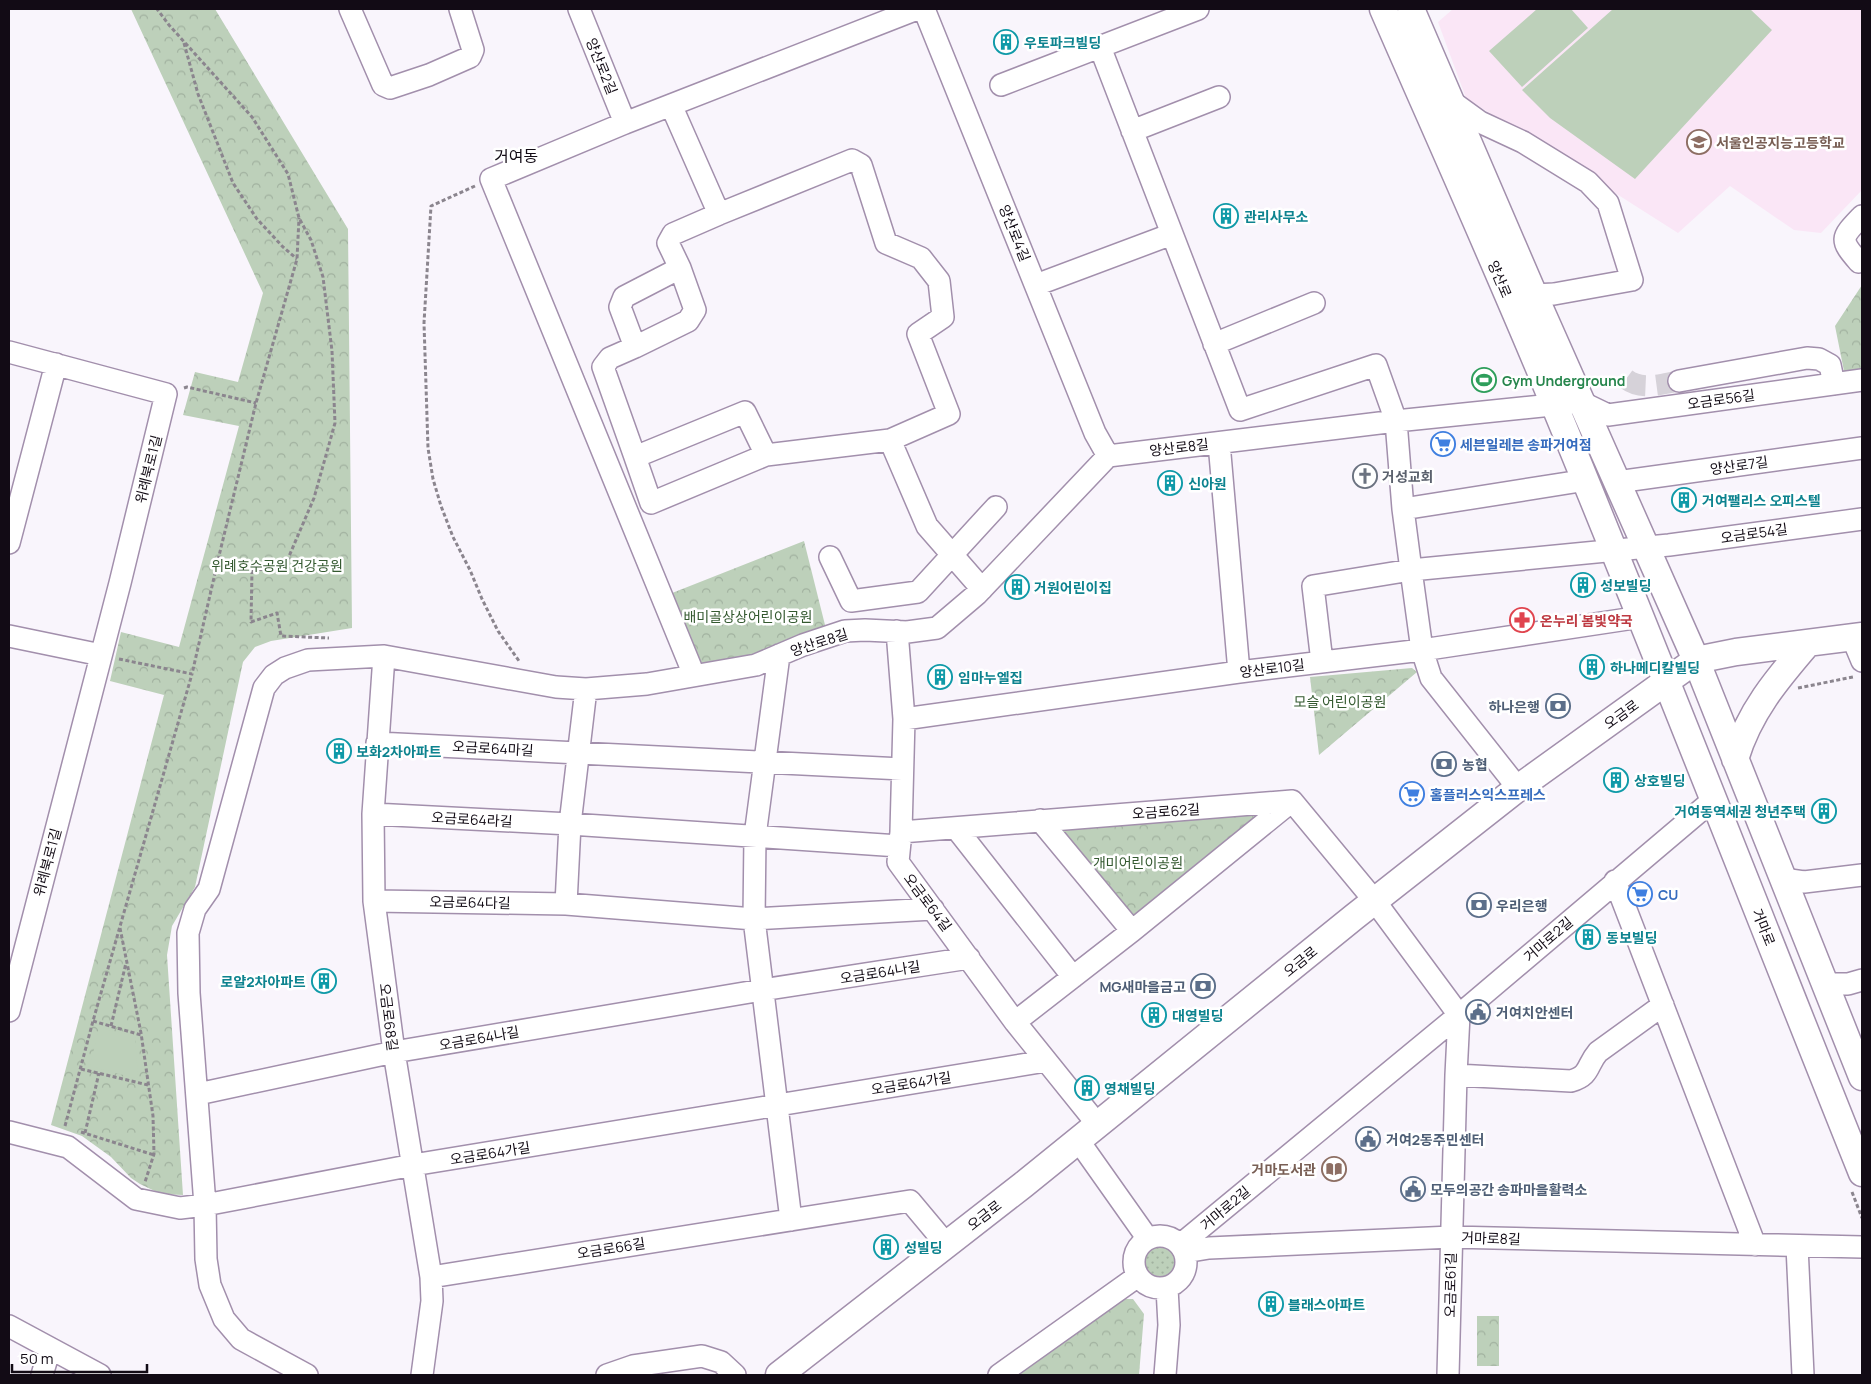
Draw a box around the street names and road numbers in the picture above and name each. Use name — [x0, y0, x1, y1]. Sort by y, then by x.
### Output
street label: 양산로2길 — [582, 35, 622, 97]
street label: 양산로4길 — [995, 202, 1035, 264]
street label: 양산로 — [1484, 258, 1516, 301]
street label: 오금로56길 — [1686, 385, 1756, 413]
street label: 위례북로1길 — [130, 433, 166, 505]
street label: 양산로8길 — [1148, 434, 1210, 460]
street label: 양산로7길 — [1709, 452, 1769, 478]
street label: 오금로54길 — [1719, 519, 1789, 547]
street label: 양산로8길 — [788, 624, 850, 660]
street label: 양산로10길 — [1238, 655, 1306, 681]
street label: 오금로 — [1600, 695, 1642, 733]
street label: 오금로64마길 — [452, 736, 534, 760]
street label: 오금로62길 — [1131, 799, 1201, 823]
street label: 오금로64라길 — [431, 807, 513, 831]
street label: 위례북로1길 — [29, 826, 65, 898]
street label: 오금로64길 — [900, 869, 956, 935]
street label: 오금로64다길 — [429, 892, 511, 912]
street label: 거마로 — [1748, 906, 1780, 949]
street label: 거마로2길 — [1519, 912, 1577, 966]
street label: 오금로 — [1279, 941, 1321, 981]
street label: 오금로64나길 — [838, 956, 922, 988]
street label: 오금로68길 — [375, 982, 403, 1052]
street label: 오금로64나길 — [437, 1022, 521, 1054]
street label: 오금로64가길 — [869, 1067, 953, 1099]
street label: 오금로64가길 — [448, 1137, 532, 1169]
street label: 거마로2길 — [1196, 1182, 1254, 1234]
street label: 오금로 — [963, 1196, 1005, 1234]
street label: 거마로8길 — [1461, 1227, 1521, 1249]
street label: 오금로66길 — [575, 1233, 647, 1263]
street label: 오금로61길 — [1440, 1252, 1460, 1318]

